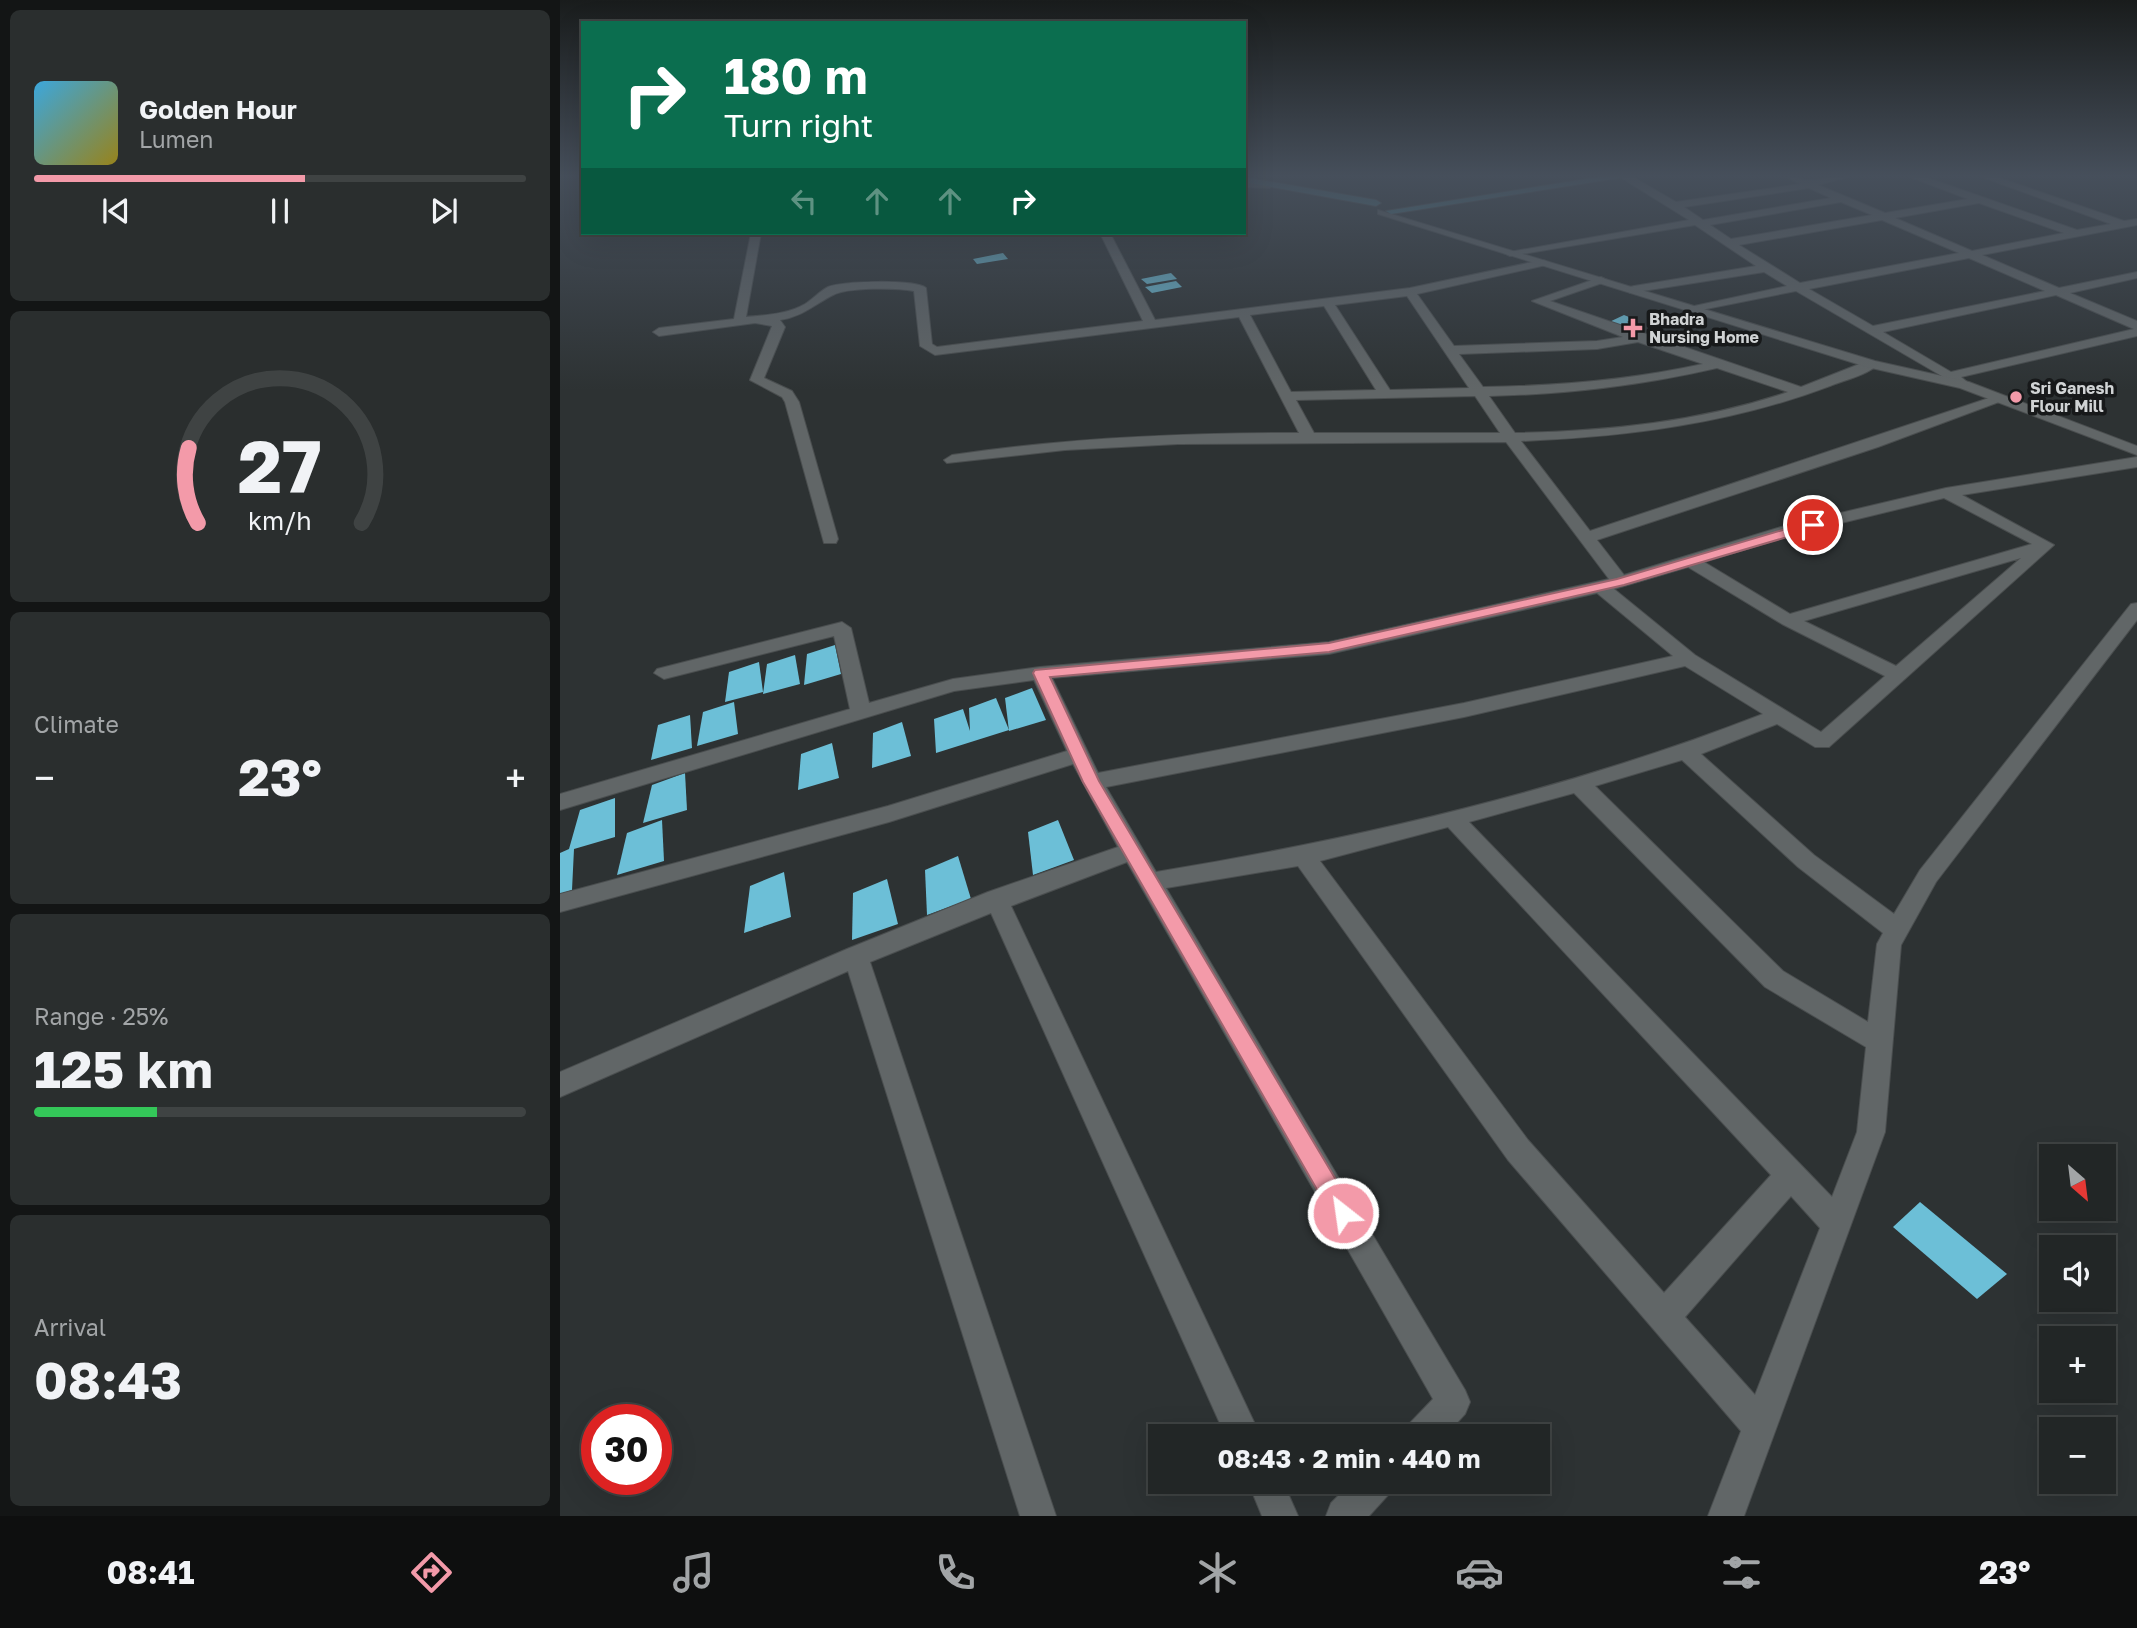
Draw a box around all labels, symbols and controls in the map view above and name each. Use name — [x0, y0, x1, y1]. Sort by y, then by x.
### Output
text: 180 m — [724, 46, 868, 105]
icon: right — [609, 49, 700, 140]
text: Golden Hour — [139, 94, 297, 125]
text: Turn right — [724, 106, 873, 144]
text: Lumen — [139, 125, 213, 153]
icon: left — [785, 182, 823, 220]
icon: ahead — [858, 182, 896, 220]
icon: ahead — [931, 182, 969, 220]
icon: right — [1004, 182, 1042, 220]
icon: previous — [97, 192, 135, 230]
icon: pause — [261, 192, 299, 230]
icon: next — [425, 192, 463, 230]
place label: Bhadra Nursing Home — [1649, 309, 1759, 347]
marker: Bhadra Nursing Home — [1623, 318, 1643, 338]
place label: Sri Ganesh Flour Mill — [2030, 378, 2114, 416]
marker: Sri Ganesh Flour Mill — [2008, 389, 2024, 405]
text: 27 — [238, 422, 322, 509]
pin — [1783, 495, 1843, 555]
text: km/h — [248, 505, 312, 536]
icon: arrive — [1794, 506, 1832, 544]
text: Climate — [34, 710, 119, 738]
text: 23° — [238, 745, 322, 807]
text: − — [34, 755, 55, 800]
text: + — [505, 755, 526, 800]
text: Range · 25% — [34, 1002, 168, 1030]
text: 125 km — [34, 1037, 213, 1099]
north arrow — [2039, 1144, 2116, 1222]
map controls — [2039, 1144, 2116, 1494]
position arrow — [1306, 1176, 1380, 1250]
button: sound — [2039, 1235, 2116, 1312]
text: Arrival — [34, 1313, 106, 1341]
button: + — [2039, 1326, 2116, 1403]
text: 08:43 — [34, 1348, 182, 1410]
speed limit sign: 30 — [581, 1404, 672, 1495]
button: − — [2039, 1417, 2116, 1494]
text: 08:43 · 2 min · 440 m — [1217, 1443, 1481, 1474]
icon: directions — [407, 1548, 456, 1597]
icon: music — [669, 1548, 718, 1597]
icon: phone — [931, 1548, 980, 1597]
icon: climate — [1193, 1548, 1242, 1597]
icon: car — [1455, 1548, 1504, 1597]
icon: filters — [1717, 1548, 1766, 1597]
text: 08:41 — [106, 1553, 194, 1591]
text: 23° — [1979, 1553, 2030, 1591]

